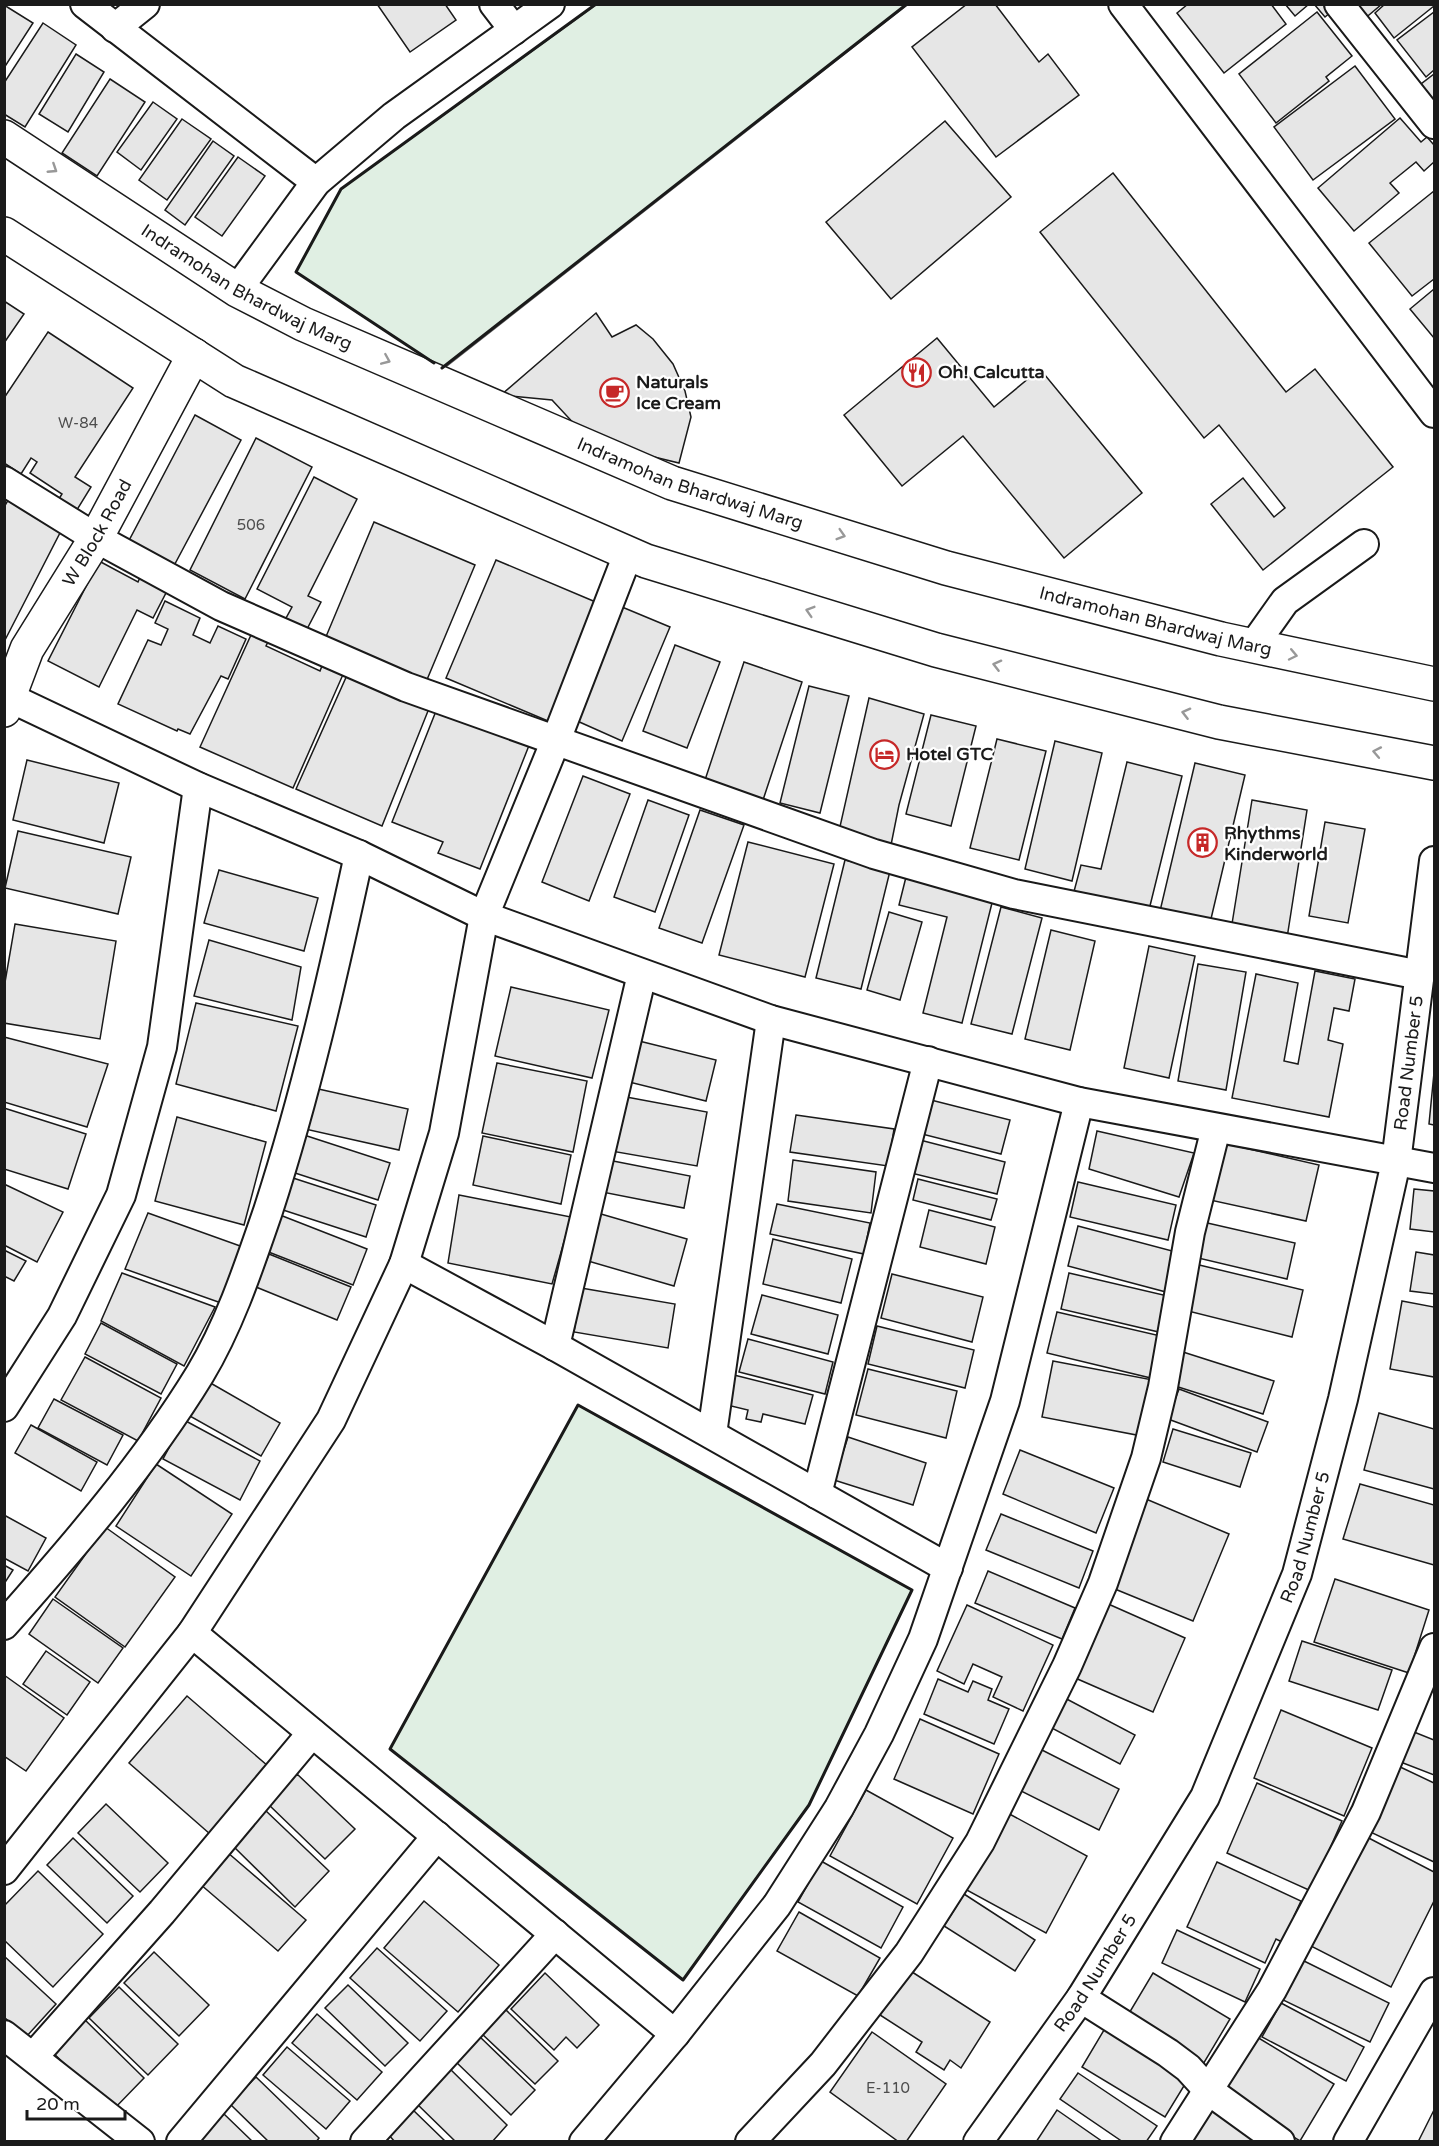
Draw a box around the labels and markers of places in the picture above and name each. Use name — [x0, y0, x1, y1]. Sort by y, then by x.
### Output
restaurant icon: Oh! Calcutta — [901, 356, 933, 388]
place label: Oh! Calcutta — [938, 361, 1045, 383]
place label: Naturals Ice Cream — [636, 371, 721, 414]
cafe icon: Naturals Ice Cream — [599, 376, 631, 408]
hotel icon: Hotel GTC — [869, 738, 901, 770]
place label: Hotel GTC — [906, 743, 993, 765]
place label: Rhythms Kinderworld — [1224, 822, 1328, 865]
building icon: Rhythms Kinderworld — [1187, 827, 1219, 859]

